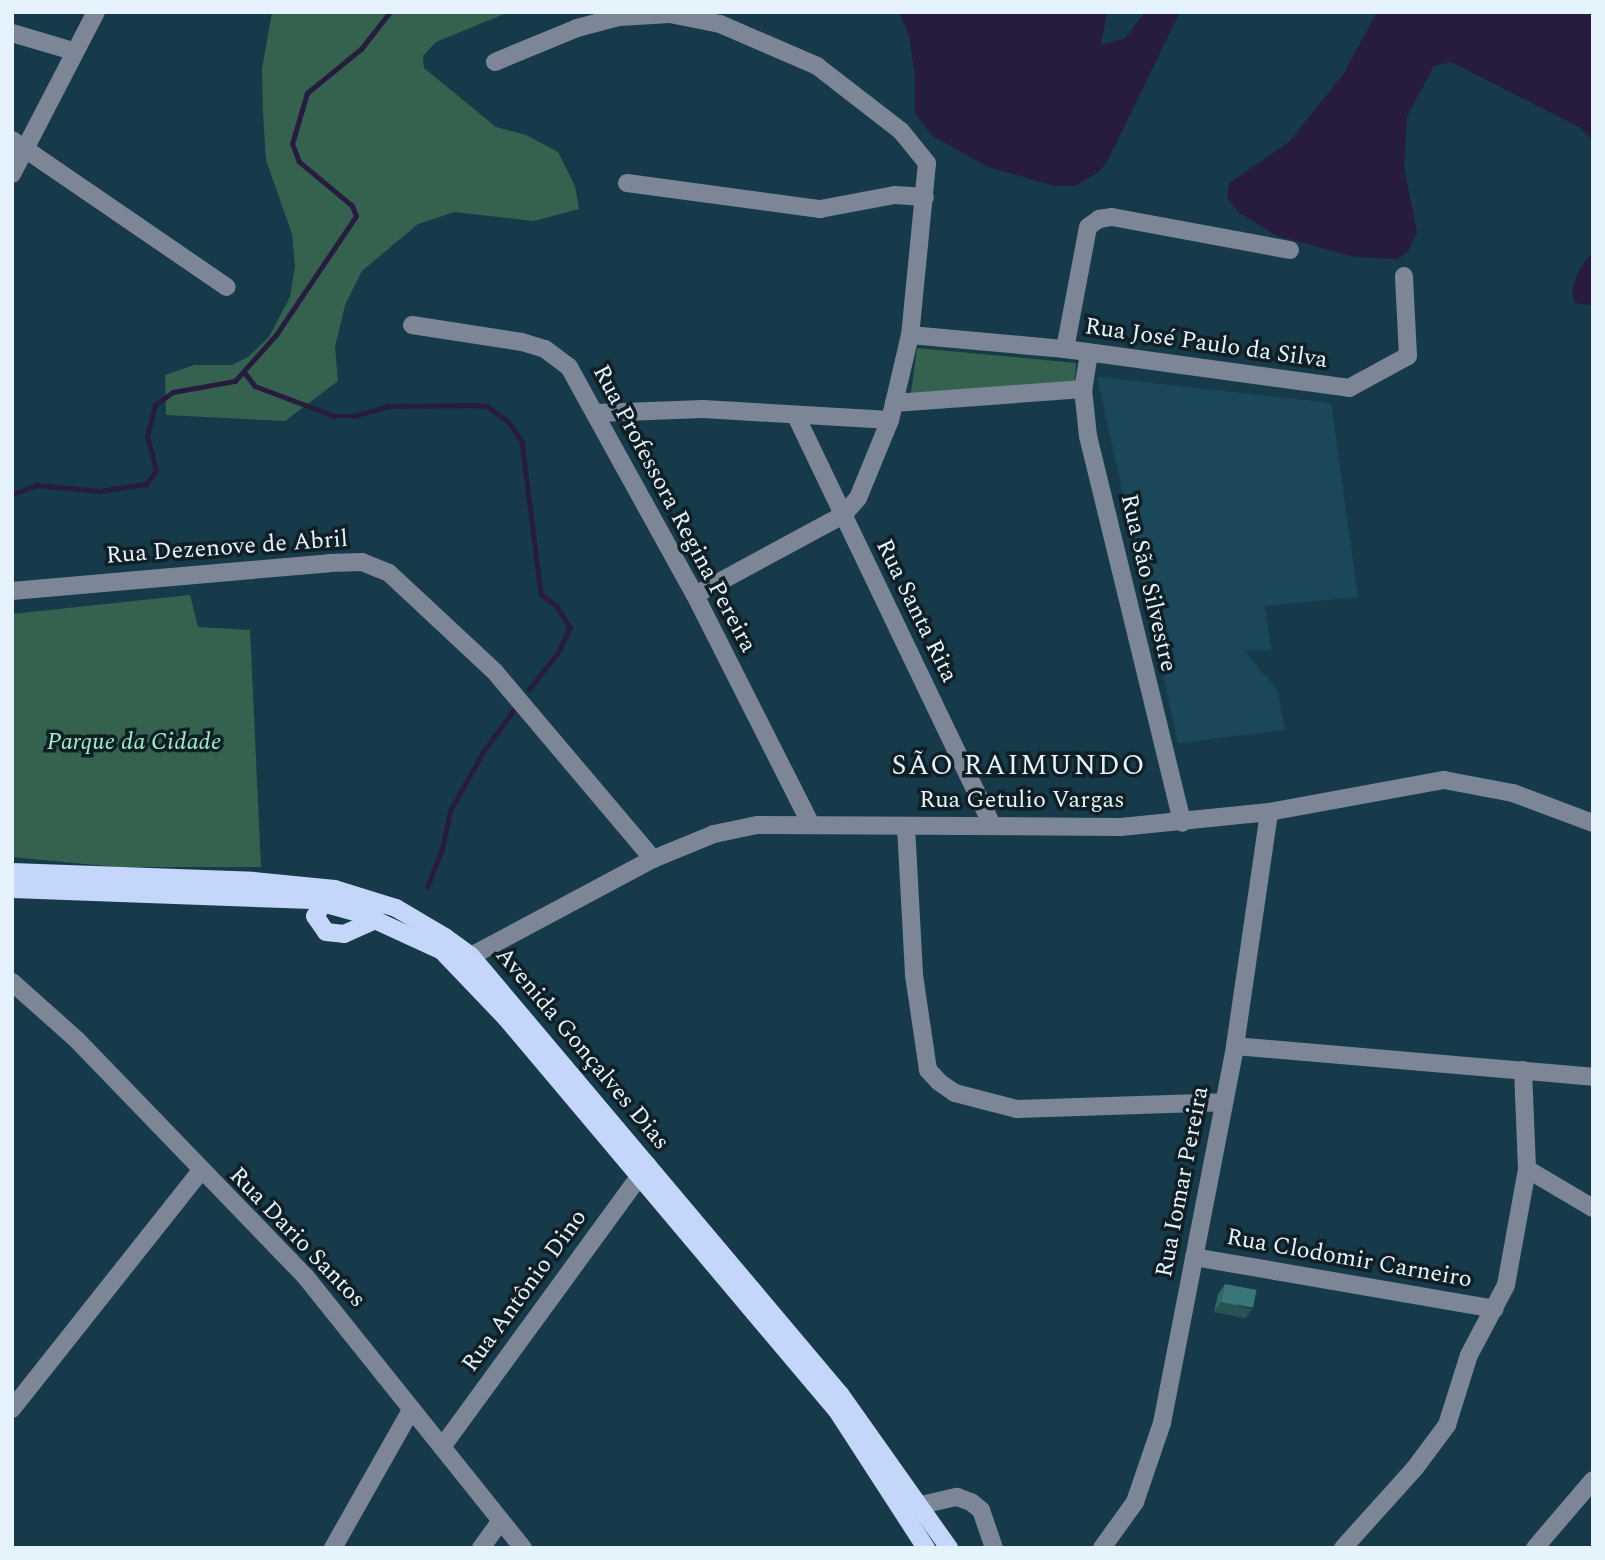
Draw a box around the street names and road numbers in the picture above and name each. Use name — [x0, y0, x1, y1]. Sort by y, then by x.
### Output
street label: Rua José Paulo da Silva — [1083, 313, 1329, 375]
street label: Rua Professora Regina Pereira — [586, 360, 762, 658]
street label: Rua São Silvestre — [1114, 491, 1182, 675]
street label: Rua Dezenove de Abril — [105, 525, 349, 571]
street label: Rua Santa Rita — [869, 535, 963, 687]
street label: Rua Getulio Vargas — [919, 787, 1125, 815]
street label: Avenida Gonçalves Dias — [489, 942, 675, 1156]
street label: Rua Iomar Pereira — [1150, 1084, 1216, 1280]
street label: Rua Dario Santos — [223, 1162, 371, 1314]
street label: Rua Antônio Dino — [456, 1204, 594, 1378]
street label: Rua Clodomir Carneiro — [1224, 1223, 1474, 1295]

